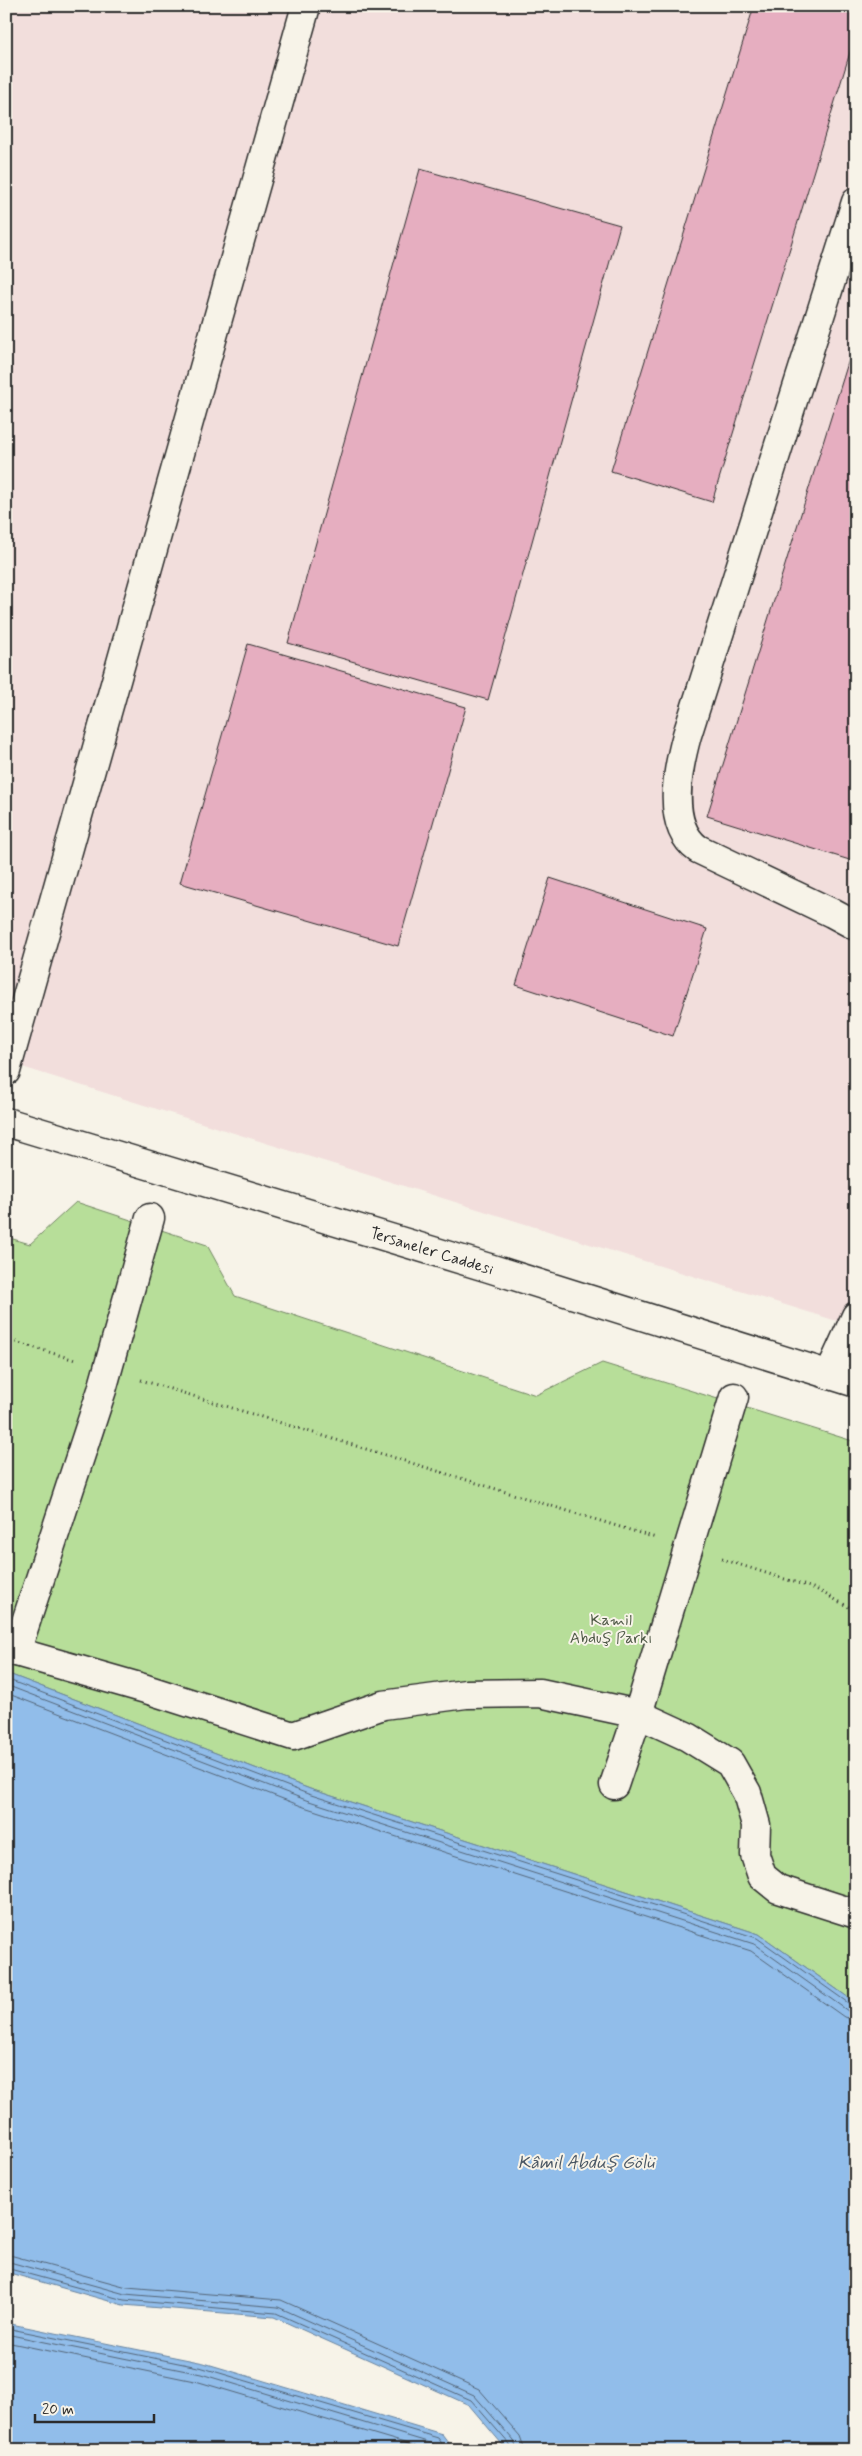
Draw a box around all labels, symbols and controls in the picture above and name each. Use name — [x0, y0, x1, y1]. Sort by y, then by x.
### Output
street label: Tersaneler Caddesi — [367, 1223, 496, 1280]
park label: Kamil Abduş Parkı — [570, 1610, 652, 1649]
water label: Kâmil Abduş Gölü — [518, 2151, 656, 2175]
scale bar — [35, 2391, 154, 2423]
text: 20 m — [42, 2400, 74, 2420]

